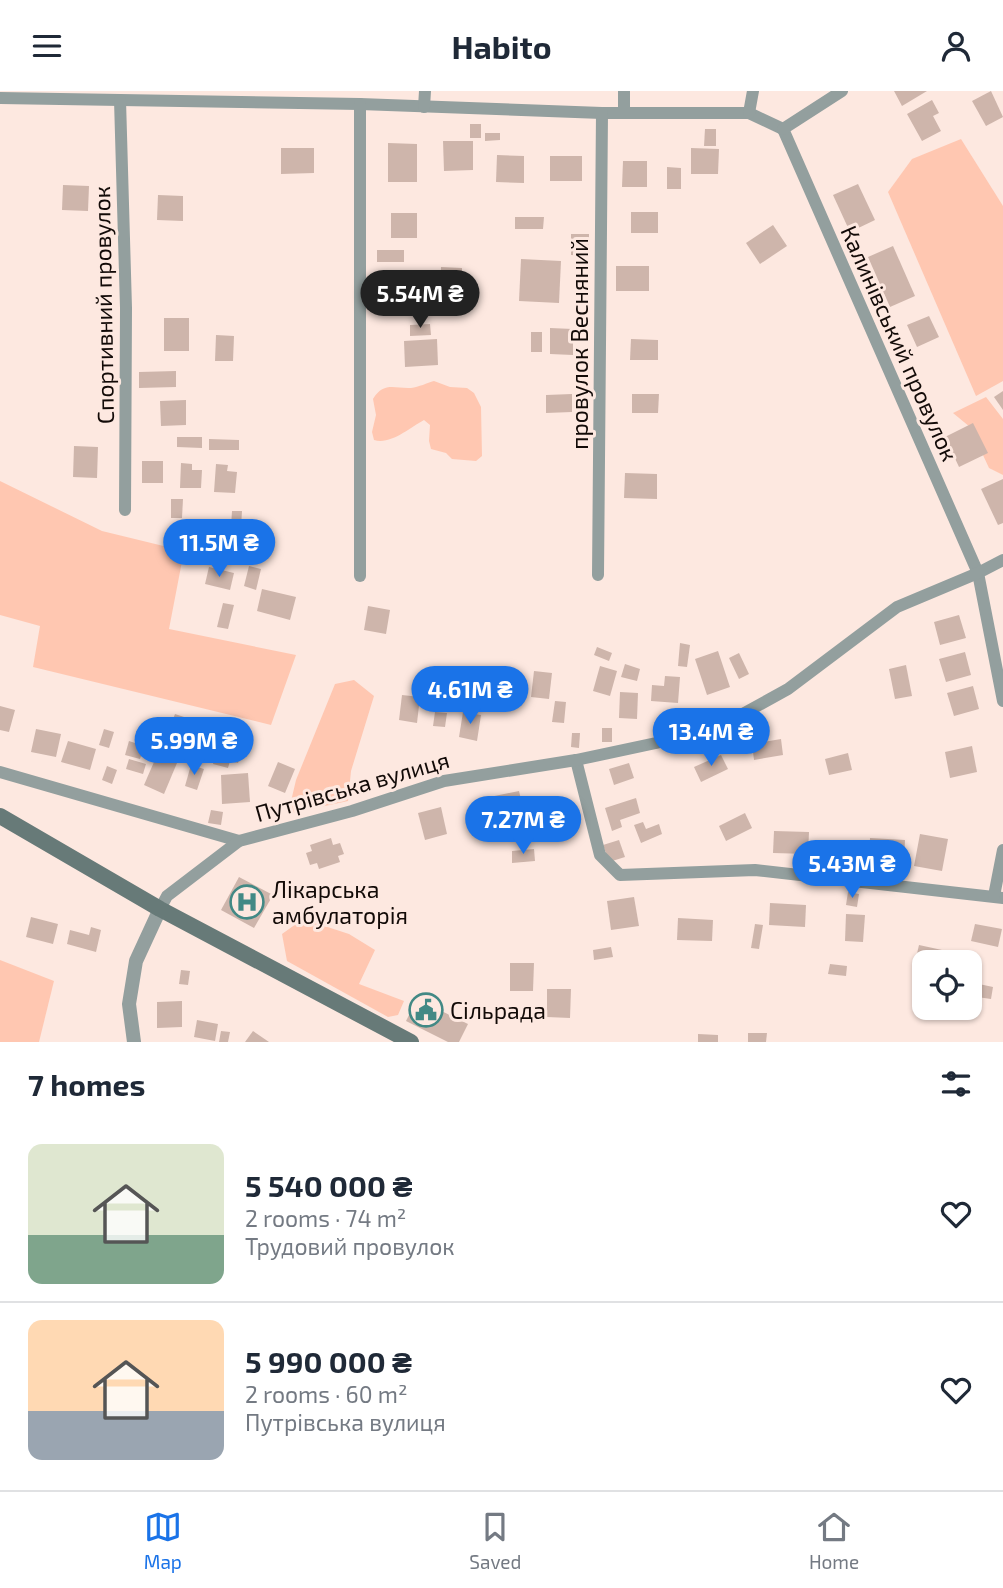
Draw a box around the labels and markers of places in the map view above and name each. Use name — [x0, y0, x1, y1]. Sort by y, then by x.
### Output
pin: 5.54M ₴ — [355, 271, 485, 330]
pin: 11.5M ₴ — [154, 519, 284, 579]
pin: 4.61M ₴ — [405, 667, 535, 726]
pin: 13.4M ₴ — [646, 709, 776, 768]
pin: 5.99M ₴ — [129, 717, 259, 777]
pin: 7.27M ₴ — [458, 797, 588, 856]
pin: 5.43M ₴ — [787, 841, 917, 900]
place label: Лікарська амбулаторія — [272, 875, 408, 930]
hospital icon: Лікарська амбулаторія — [228, 883, 266, 921]
public building icon: Сільрада — [407, 991, 445, 1029]
place label: Сільрада — [450, 996, 546, 1024]

